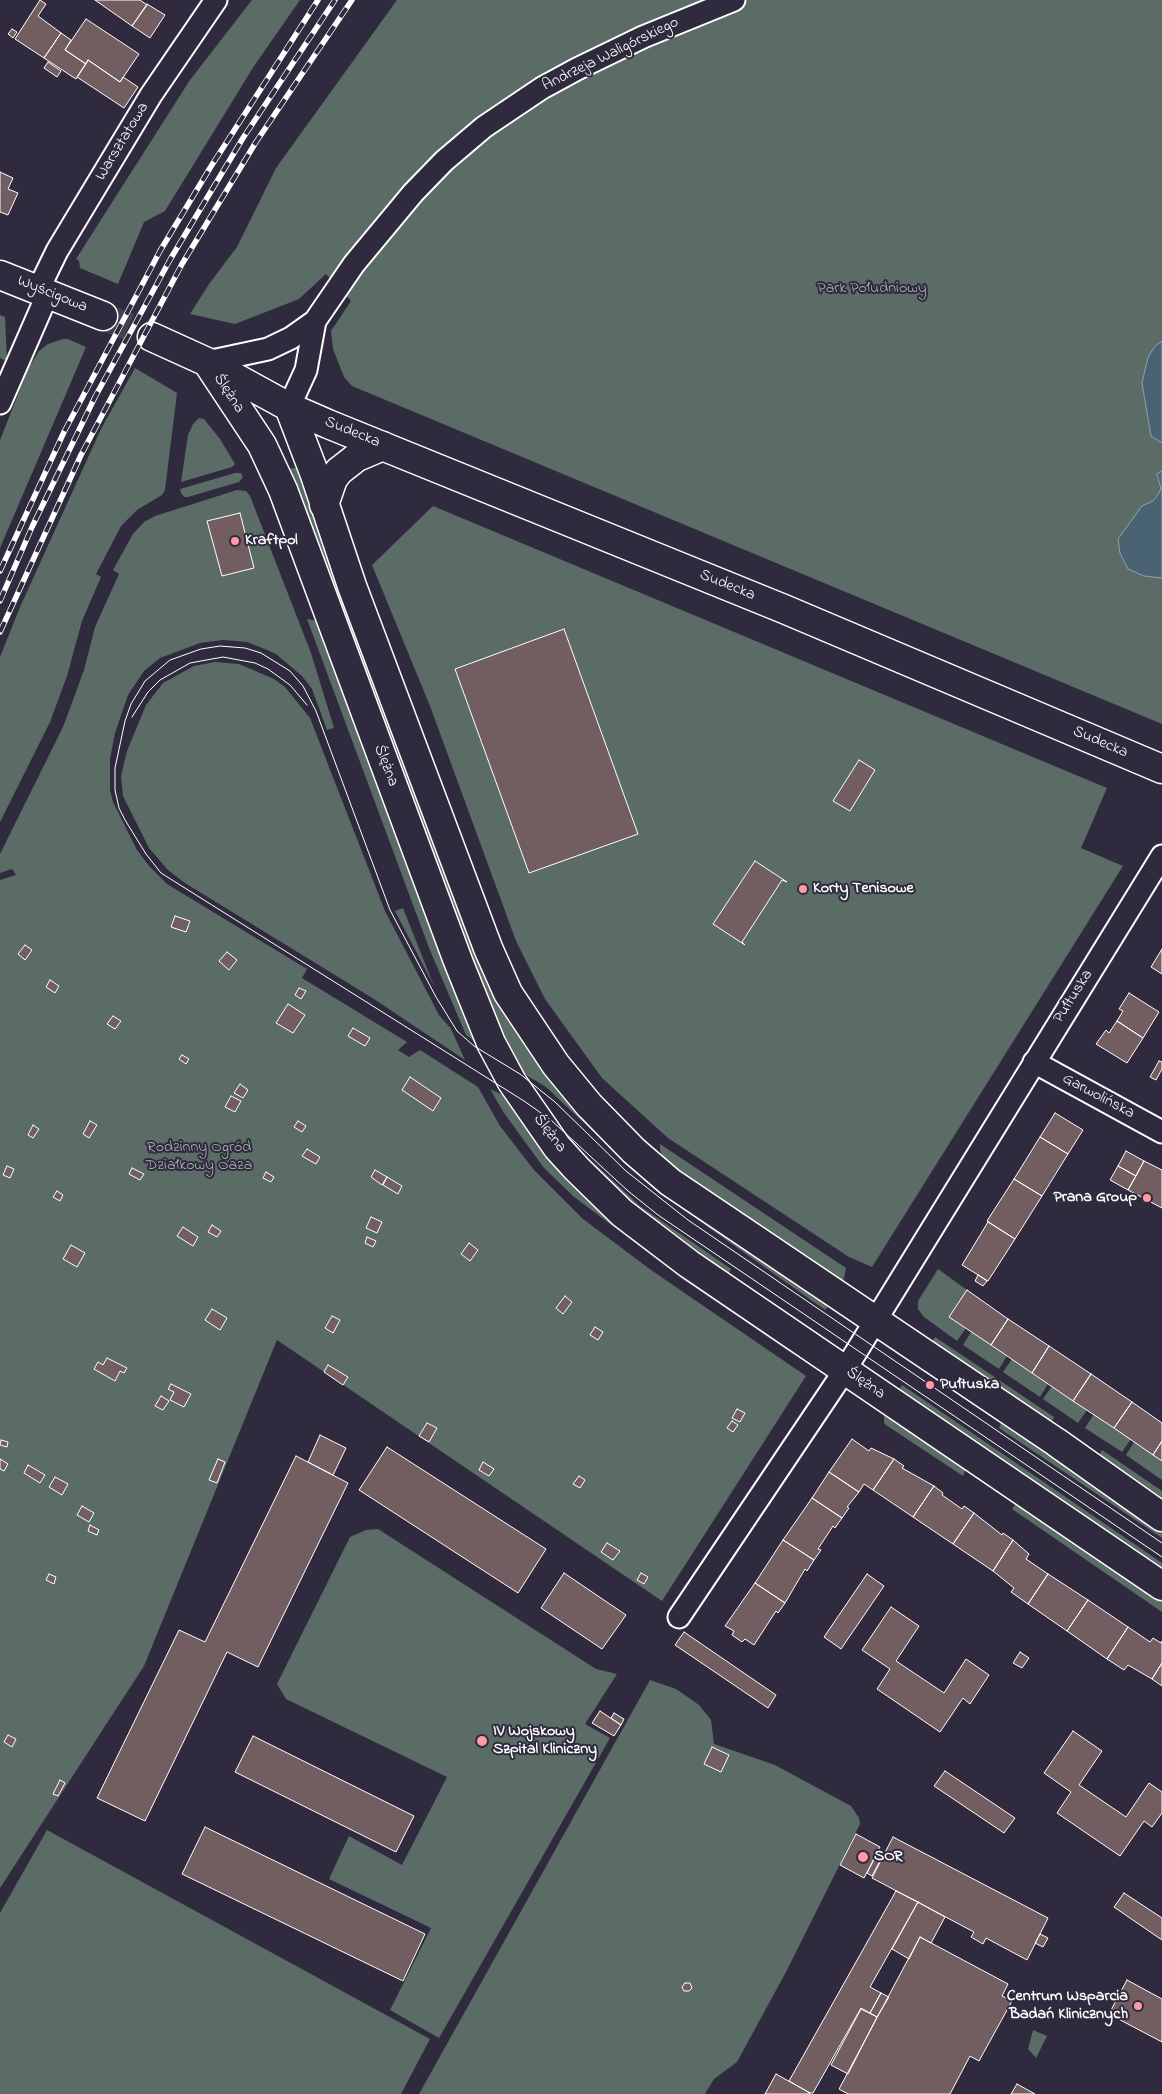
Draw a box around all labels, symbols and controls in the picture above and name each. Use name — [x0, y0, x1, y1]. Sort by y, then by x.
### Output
street label: Andrzeja Waligórskiego — [540, 14, 682, 96]
street label: Warsztatowa — [92, 99, 154, 185]
street label: Wyścigowa — [14, 272, 90, 318]
park label: Park Południowy — [817, 279, 927, 299]
street label: Ślężna — [208, 371, 248, 417]
street label: Sudecka — [321, 413, 383, 453]
place label: Kraftpol — [245, 531, 298, 551]
marker: Kraftpol — [229, 535, 241, 547]
street label: Sudecka — [696, 566, 758, 606]
street label: Sudecka — [1069, 723, 1131, 763]
street label: Ślężna — [368, 742, 402, 790]
place label: Korty Tenisowe — [813, 879, 914, 899]
marker: Korty Tenisowe — [797, 883, 809, 895]
street label: Pułtuska — [1050, 967, 1098, 1027]
street label: Garwolińska — [1059, 1070, 1137, 1124]
street label: Ślężna — [528, 1111, 570, 1157]
park label: Rodzinny Ogród Działkowy Oaza — [146, 1138, 252, 1176]
place label: Prana Group — [1053, 1188, 1137, 1208]
marker: Prana Group — [1141, 1192, 1153, 1204]
street label: Ślężna — [842, 1364, 888, 1404]
place label: Pułtuska — [940, 1375, 999, 1395]
marker: Pułtuska — [924, 1379, 936, 1391]
place label: IV Wojskowy Szpital Kliniczny — [493, 1722, 597, 1760]
marker: IV Wojskowy Szpital Kliniczny — [475, 1734, 489, 1748]
place label: SOR — [874, 1847, 903, 1867]
marker: SOR — [856, 1850, 870, 1864]
place label: Centrum Wsparcia Badań Klinicznych — [1007, 1987, 1128, 2025]
marker: Centrum Wsparcia Badań Klinicznych — [1132, 2000, 1144, 2012]

